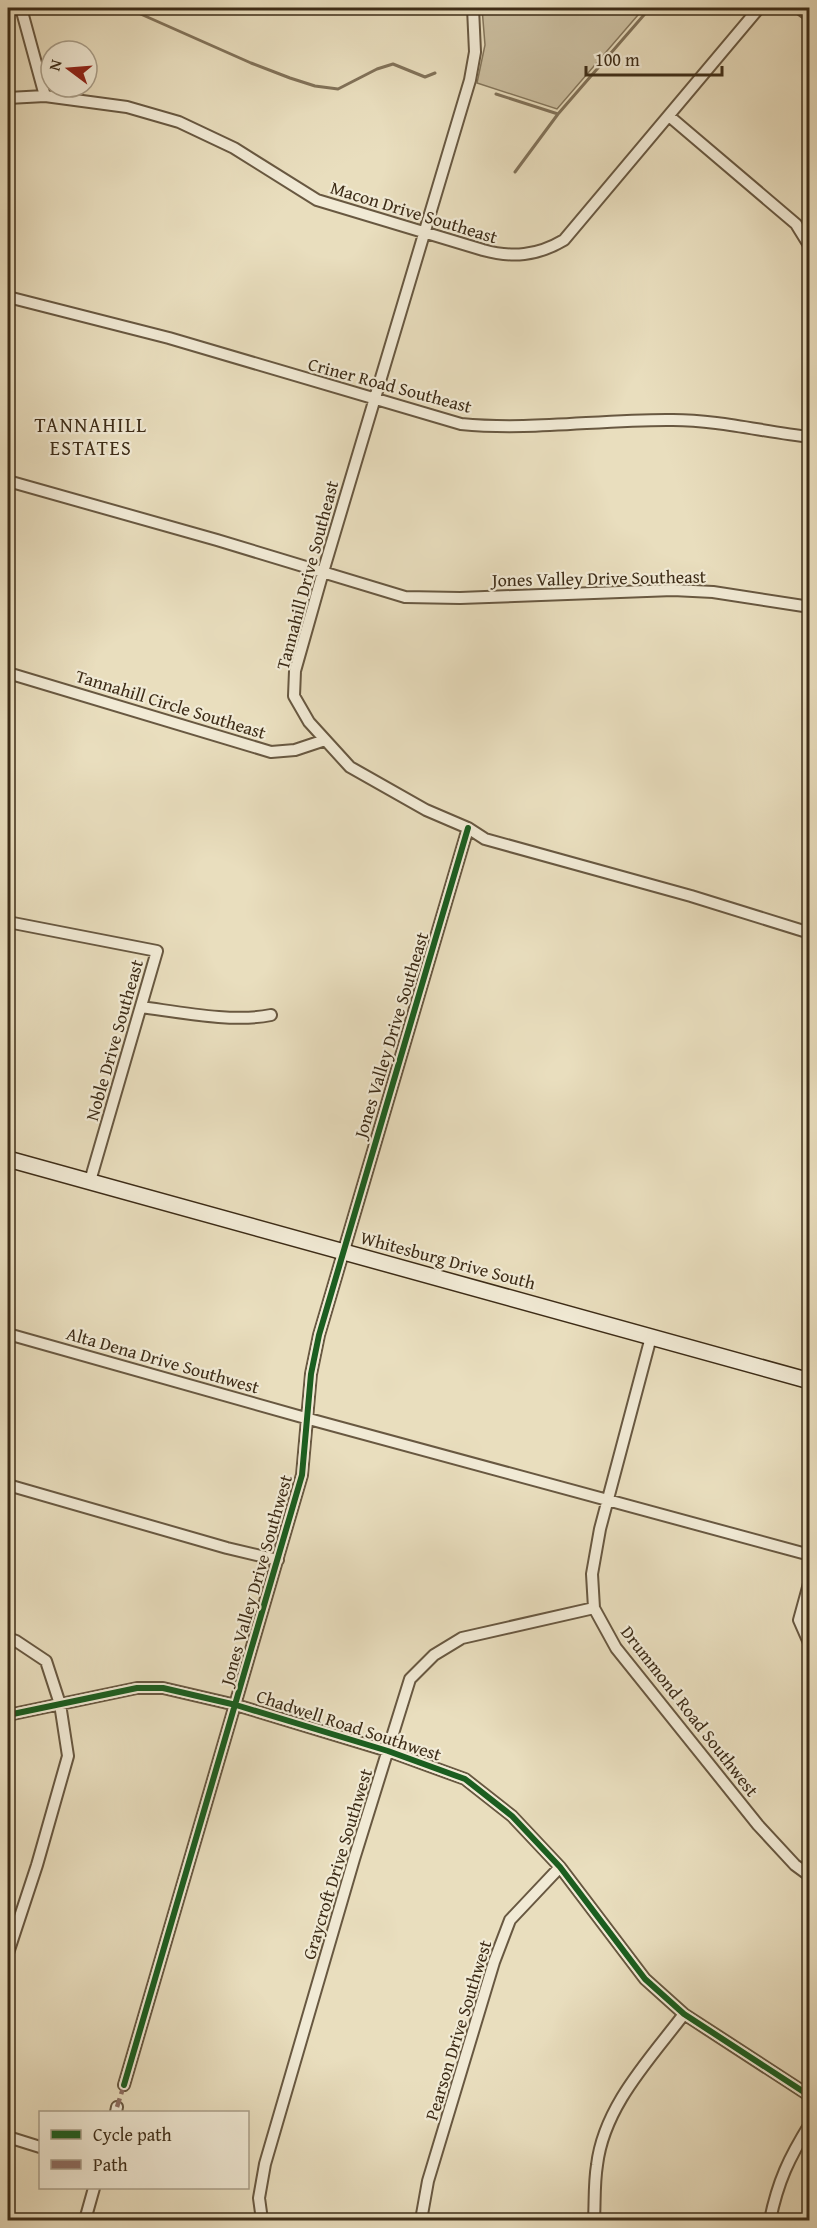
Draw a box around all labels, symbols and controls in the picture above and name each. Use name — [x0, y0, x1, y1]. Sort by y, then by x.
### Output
north arrow — [39, 39, 99, 99]
scale bar — [586, 39, 722, 77]
text: 100 m — [595, 46, 640, 73]
text: N — [42, 56, 68, 73]
street label: Macon Drive Southeast — [327, 174, 502, 250]
street label: Criner Road Southeast — [305, 350, 475, 420]
district label: TANNAHILL ESTATES — [35, 410, 147, 462]
street label: Tannahill Drive Southeast — [269, 477, 345, 673]
street label: Jones Valley Drive Southeast — [490, 563, 707, 593]
street label: Tannahill Circle Southeast — [73, 662, 270, 746]
street label: Jones Valley Drive Southeast — [346, 928, 435, 1143]
street label: Noble Drive Southeast — [78, 956, 150, 1124]
street label: Whitesburg Drive South — [357, 1224, 539, 1296]
street label: Alta Dena Drive Southwest — [63, 1320, 263, 1401]
street label: Jones Valley Drive Southwest — [212, 1471, 299, 1690]
street label: Drummond Road Southwest — [615, 1620, 766, 1803]
street label: Chadwell Road Southwest — [253, 1682, 446, 1768]
street label: Graycroft Drive Southwest — [295, 1764, 379, 1963]
street label: Pearson Drive Southwest — [418, 1936, 498, 2124]
legend — [39, 2111, 249, 2189]
text: Cycle path — [93, 2121, 172, 2148]
text: Path — [93, 2151, 128, 2178]

